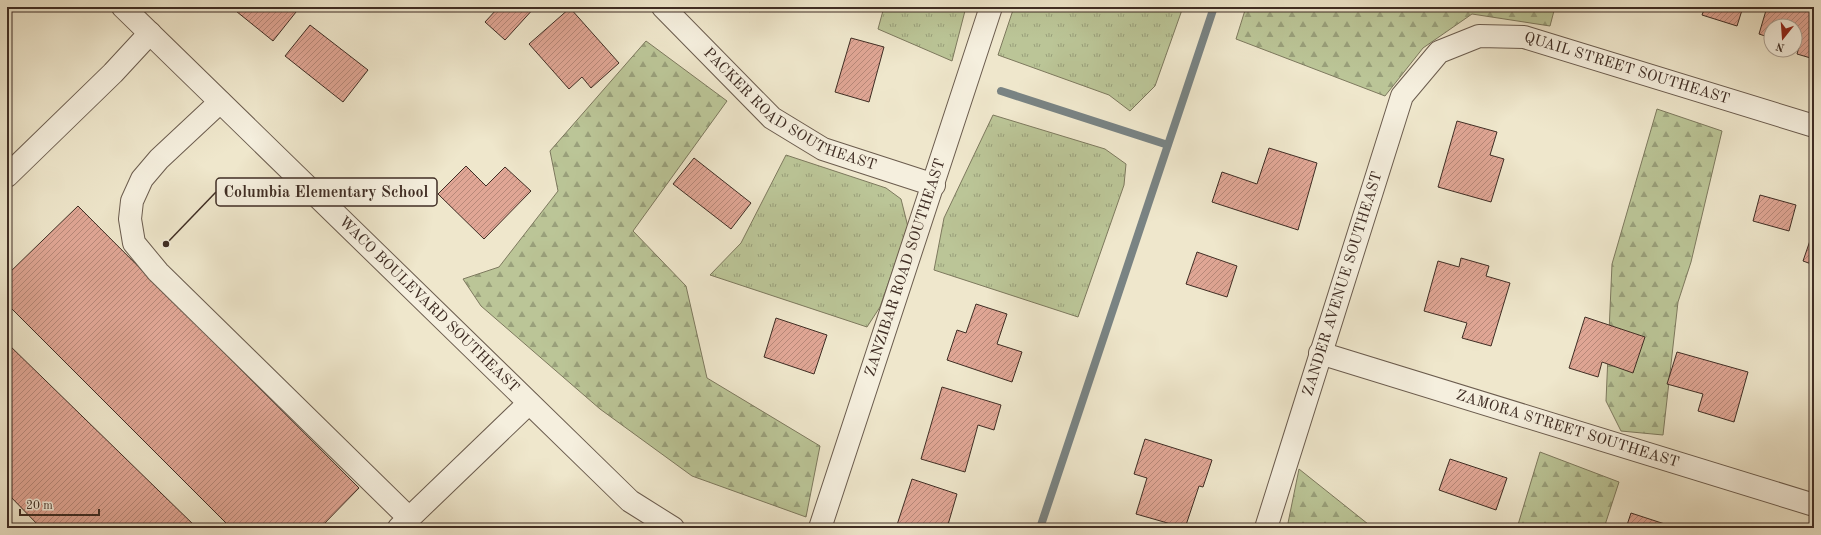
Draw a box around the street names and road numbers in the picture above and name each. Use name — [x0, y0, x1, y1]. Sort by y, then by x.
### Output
street label: QUAIL STREET SOUTHEAST — [1522, 30, 1731, 107]
street label: PACKER ROAD SOUTHEAST — [700, 45, 878, 173]
street label: ZANZIBAR ROAD SOUTHEAST — [863, 157, 948, 378]
street label: ZANDER AVENUE SOUTHEAST — [1301, 170, 1385, 398]
street label: WACO BOULEVARD SOUTHEAST — [336, 214, 522, 396]
street label: ZAMORA STREET SOUTHEAST — [1454, 388, 1681, 471]

